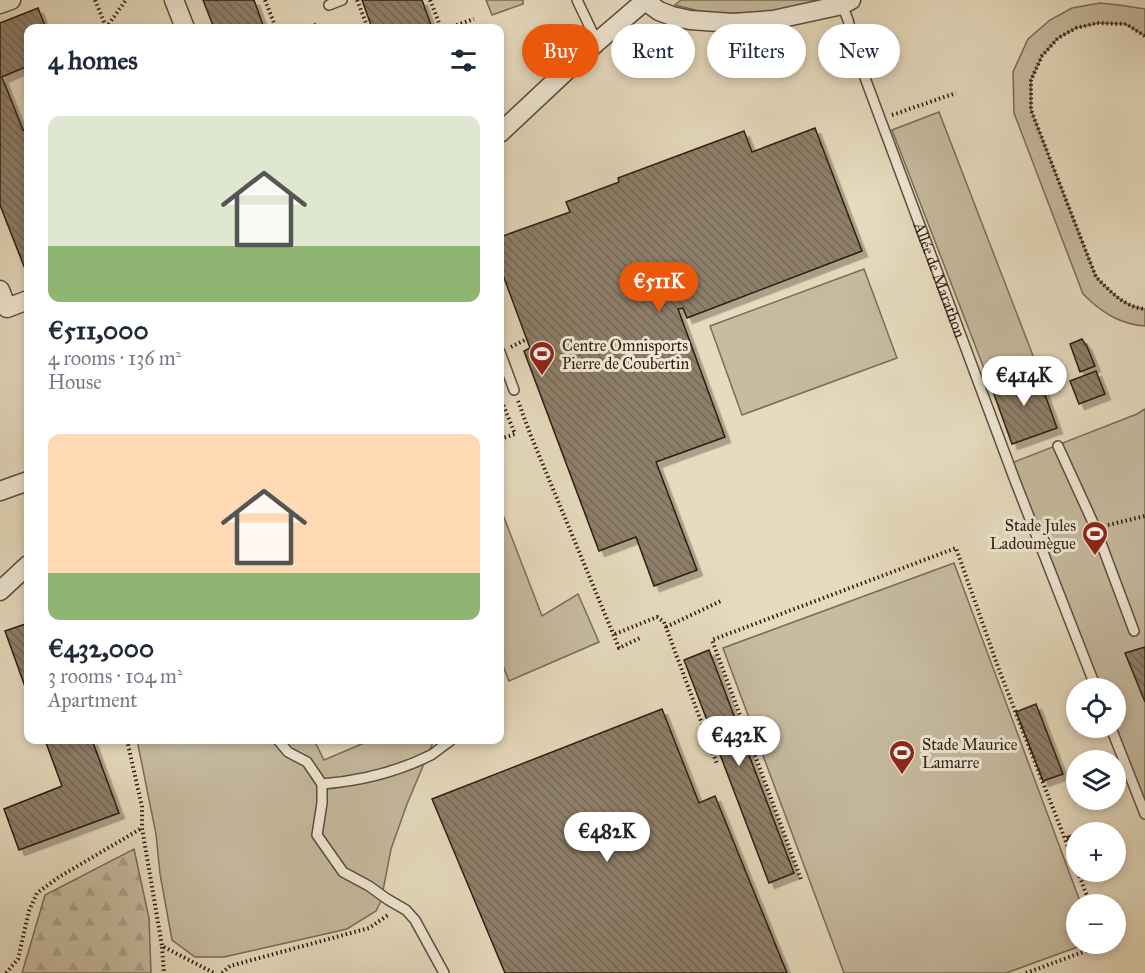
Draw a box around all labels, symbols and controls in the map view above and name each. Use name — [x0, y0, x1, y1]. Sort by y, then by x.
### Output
chip: Buy — [522, 24, 599, 78]
chip: Rent — [611, 24, 695, 78]
chip: Filters — [707, 24, 806, 78]
chip: New — [818, 24, 900, 78]
text: 4 homes — [48, 44, 138, 76]
icon: filters — [447, 44, 480, 77]
icon: home — [210, 155, 318, 263]
street label: Allée de Marathon — [909, 219, 970, 341]
pin: €511K — [617, 262, 701, 313]
text: €511K — [633, 269, 685, 293]
text: €511,000 — [48, 314, 149, 346]
place label: Centre Omnisports Pierre de Coubertin — [562, 336, 689, 373]
sports icon: Centre Omnisports Pierre de Coubertin — [527, 339, 557, 377]
text: 4 rooms · 136 m² — [48, 346, 181, 370]
pin: €414K — [982, 356, 1066, 407]
text: €414K — [996, 363, 1052, 387]
text: House — [48, 370, 102, 394]
icon: home — [210, 473, 318, 581]
place label: Stade Jules Ladoumègue — [990, 516, 1076, 554]
sports icon: Stade Jules Ladoumègue — [1080, 519, 1110, 557]
text: €432,000 — [48, 632, 154, 664]
text: 3 rooms · 104 m² — [48, 664, 183, 688]
map controls — [1066, 678, 1126, 954]
button: locate — [1066, 678, 1126, 738]
text: Apartment — [48, 688, 137, 712]
pin: €432K — [697, 716, 781, 767]
text: €432K — [711, 723, 767, 747]
place label: Stade Maurice Lamarre — [922, 735, 1018, 772]
sports icon: Stade Maurice Lamarre — [887, 738, 917, 776]
button: layers — [1066, 750, 1126, 810]
pin: €482K — [565, 812, 649, 863]
text: €482K — [578, 819, 636, 843]
button: + — [1066, 822, 1126, 882]
button: − — [1066, 894, 1126, 954]

